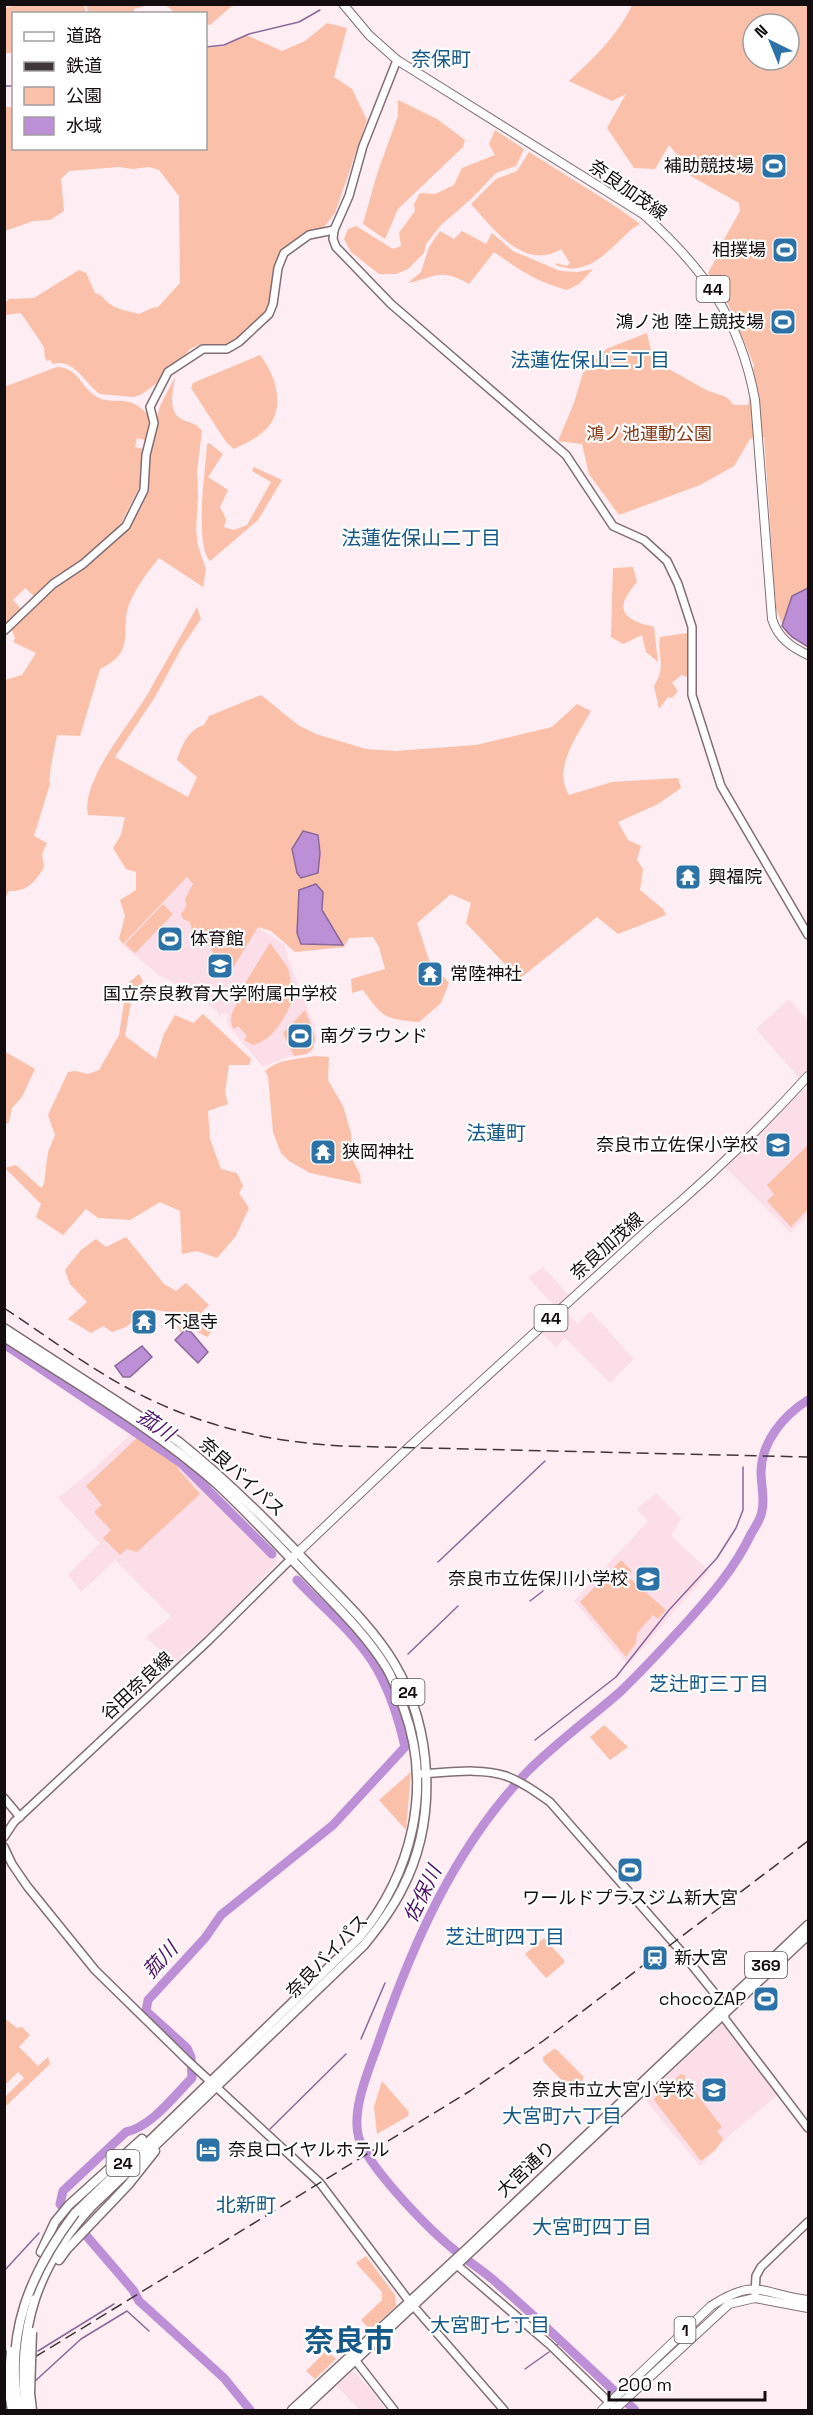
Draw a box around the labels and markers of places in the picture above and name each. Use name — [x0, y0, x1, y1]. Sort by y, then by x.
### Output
sports icon: 補助競技場 — [759, 151, 789, 181]
place label: 補助競技場 — [664, 154, 754, 177]
sports icon: 相撲場 — [770, 235, 800, 265]
place label: 相撲場 — [712, 238, 766, 261]
sports icon: 鴻ノ池 陸上競技場 — [768, 307, 798, 337]
place label: 鴻ノ池 陸上競技場 — [615, 310, 764, 333]
temple icon: 興福院 — [673, 862, 703, 892]
place label: 興福院 — [708, 865, 762, 888]
sports icon: 体育館 — [155, 924, 185, 954]
place label: 体育館 — [190, 927, 244, 950]
school or university icon: 国立奈良教育大学附属中学校 — [205, 951, 235, 981]
temple icon: 常陸神社 — [415, 959, 445, 989]
place label: 常陸神社 — [450, 962, 522, 985]
place label: 国立奈良教育大学附属中学校 — [103, 982, 337, 1005]
sports icon: 南グラウンド — [285, 1021, 315, 1051]
place label: 南グラウンド — [320, 1024, 428, 1047]
school or university icon: 奈良市立佐保小学校 — [763, 1130, 793, 1160]
place label: 奈良市立佐保小学校 — [596, 1133, 758, 1156]
temple icon: 狭岡神社 — [308, 1137, 338, 1167]
place label: 狭岡神社 — [342, 1140, 414, 1163]
temple icon: 不退寺 — [129, 1307, 159, 1337]
place label: 不退寺 — [164, 1310, 218, 1333]
school or university icon: 奈良市立佐保川小学校 — [633, 1564, 663, 1594]
place label: 奈良市立佐保川小学校 — [448, 1567, 628, 1590]
sports icon: ワールドプラスジム新大宮 — [615, 1855, 645, 1885]
place label: ワールドプラスジム新大宮 — [522, 1886, 738, 1909]
station icon: 新大宮 — [640, 1943, 670, 1973]
place label: 新大宮 — [674, 1946, 728, 1969]
sports icon: chocoZAP — [751, 1984, 781, 2014]
place label: chocoZAP — [659, 1987, 746, 2010]
school or university icon: 奈良市立大宮小学校 — [699, 2075, 729, 2105]
place label: 奈良市立大宮小学校 — [532, 2078, 694, 2101]
hotel icon: 奈良ロイヤルホテル — [193, 2135, 223, 2165]
place label: 奈良ロイヤルホテル — [228, 2138, 389, 2161]

